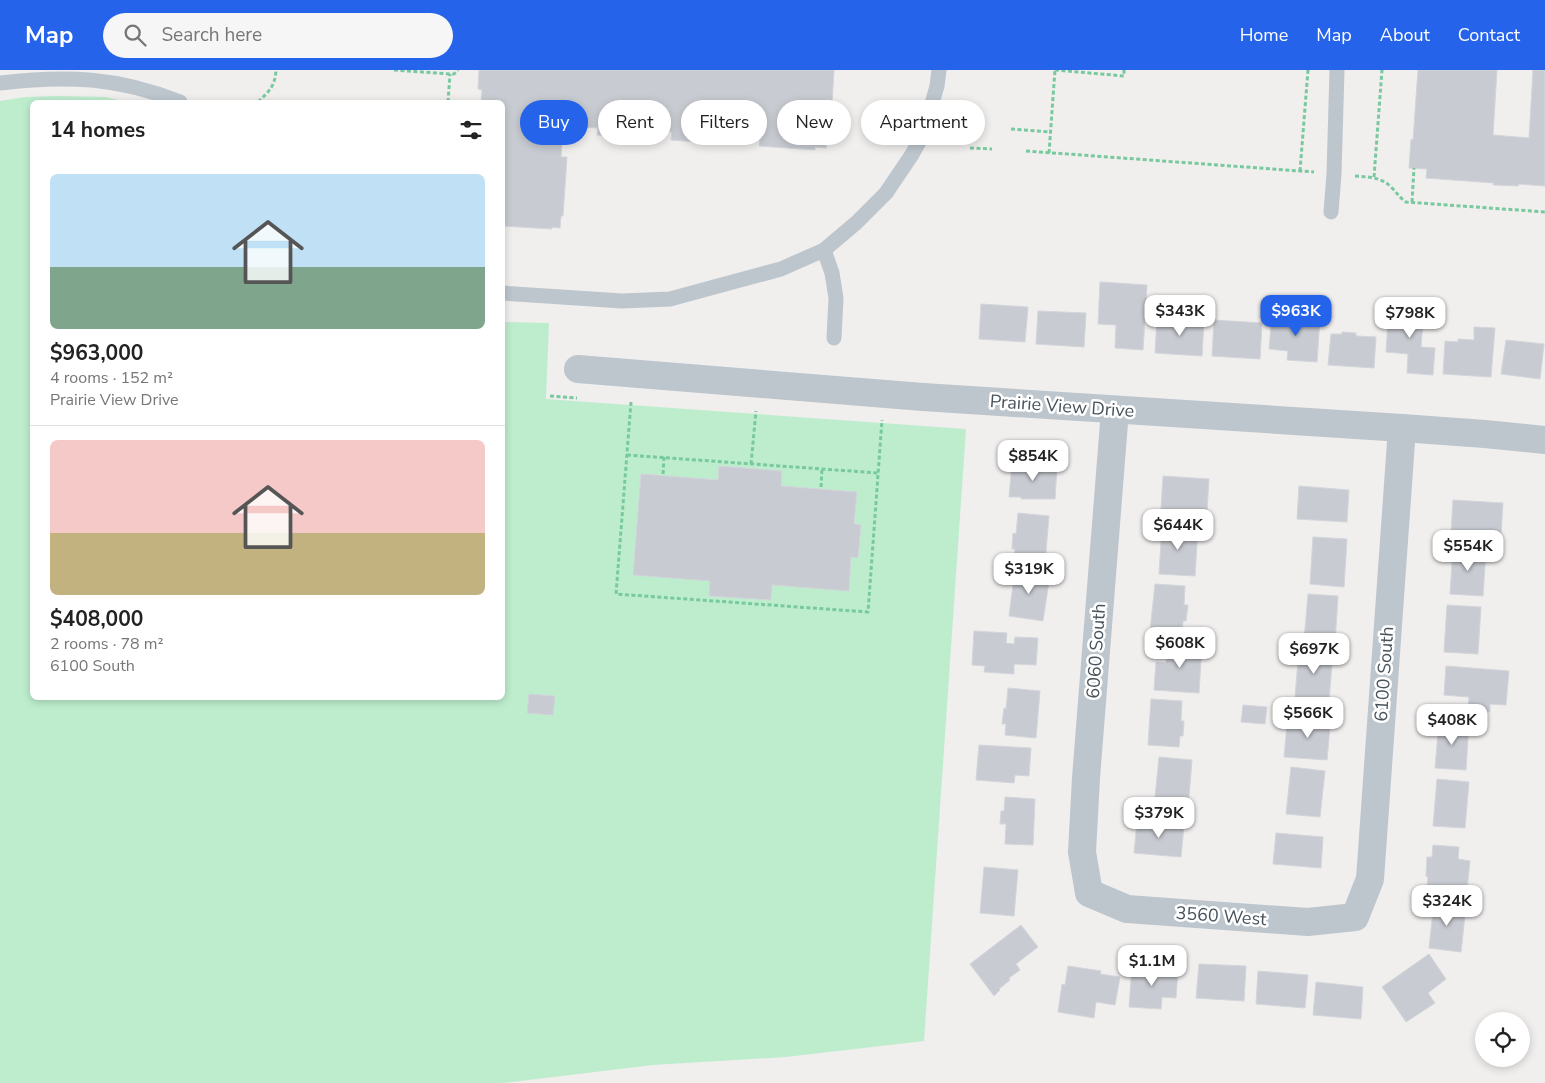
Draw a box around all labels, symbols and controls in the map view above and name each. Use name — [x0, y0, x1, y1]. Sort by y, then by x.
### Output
search box — [103, 13, 453, 58]
text: Map — [25, 19, 73, 51]
icon: search — [121, 21, 149, 49]
text: Search here — [161, 22, 262, 48]
text: Home — [1240, 23, 1288, 47]
text: Map — [1316, 23, 1352, 47]
text: About — [1380, 23, 1430, 47]
text: Contact — [1458, 23, 1520, 47]
chip: Buy — [520, 100, 588, 145]
chip: Rent — [598, 100, 671, 145]
chip: Filters — [681, 100, 767, 145]
chip: New — [777, 100, 851, 145]
chip: Apartment — [861, 100, 985, 145]
text: 14 homes — [50, 116, 145, 144]
icon: filters — [457, 116, 485, 144]
icon: home — [223, 207, 313, 297]
pin: $343K — [1145, 294, 1215, 337]
pin: $963K — [1261, 294, 1331, 337]
pin: $798K — [1375, 296, 1445, 339]
text: $343K — [1155, 300, 1205, 322]
text: $963K — [1271, 300, 1321, 322]
text: $798K — [1385, 302, 1435, 324]
text: $963,000 — [50, 339, 143, 367]
text: 4 rooms · 152 m² — [50, 367, 173, 389]
text: Prairie View Drive — [50, 389, 179, 411]
street label: Prairie View Drive — [989, 389, 1135, 423]
pin: $854K — [998, 440, 1068, 482]
text: $854K — [1008, 445, 1058, 467]
icon: home — [223, 472, 313, 562]
pin: $644K — [1143, 508, 1213, 551]
text: $644K — [1153, 514, 1203, 536]
pin: $554K — [1433, 530, 1503, 572]
text: $554K — [1443, 535, 1493, 557]
pin: $319K — [994, 552, 1064, 595]
text: $319K — [1004, 558, 1054, 580]
street label: 6060 South — [1081, 603, 1111, 699]
text: $408,000 — [50, 605, 143, 633]
pin: $608K — [1145, 626, 1215, 669]
street label: 6100 South — [1369, 626, 1399, 722]
text: $608K — [1155, 632, 1205, 654]
pin: $697K — [1279, 632, 1349, 675]
text: 2 rooms · 78 m² — [50, 633, 163, 655]
text: $697K — [1289, 638, 1339, 660]
text: 6100 South — [50, 655, 135, 677]
pin: $566K — [1273, 696, 1343, 739]
text: $566K — [1283, 702, 1333, 724]
pin: $408K — [1417, 704, 1487, 746]
text: $408K — [1427, 709, 1477, 731]
pin: $379K — [1124, 796, 1194, 839]
text: $379K — [1134, 802, 1184, 824]
pin: $324K — [1412, 884, 1482, 927]
text: $324K — [1422, 890, 1472, 912]
street label: 3560 West — [1175, 901, 1268, 931]
pin: $1.1M — [1117, 944, 1187, 987]
text: $1.1M — [1129, 950, 1175, 972]
map controls — [1475, 1012, 1530, 1067]
button: locate — [1475, 1012, 1530, 1067]

